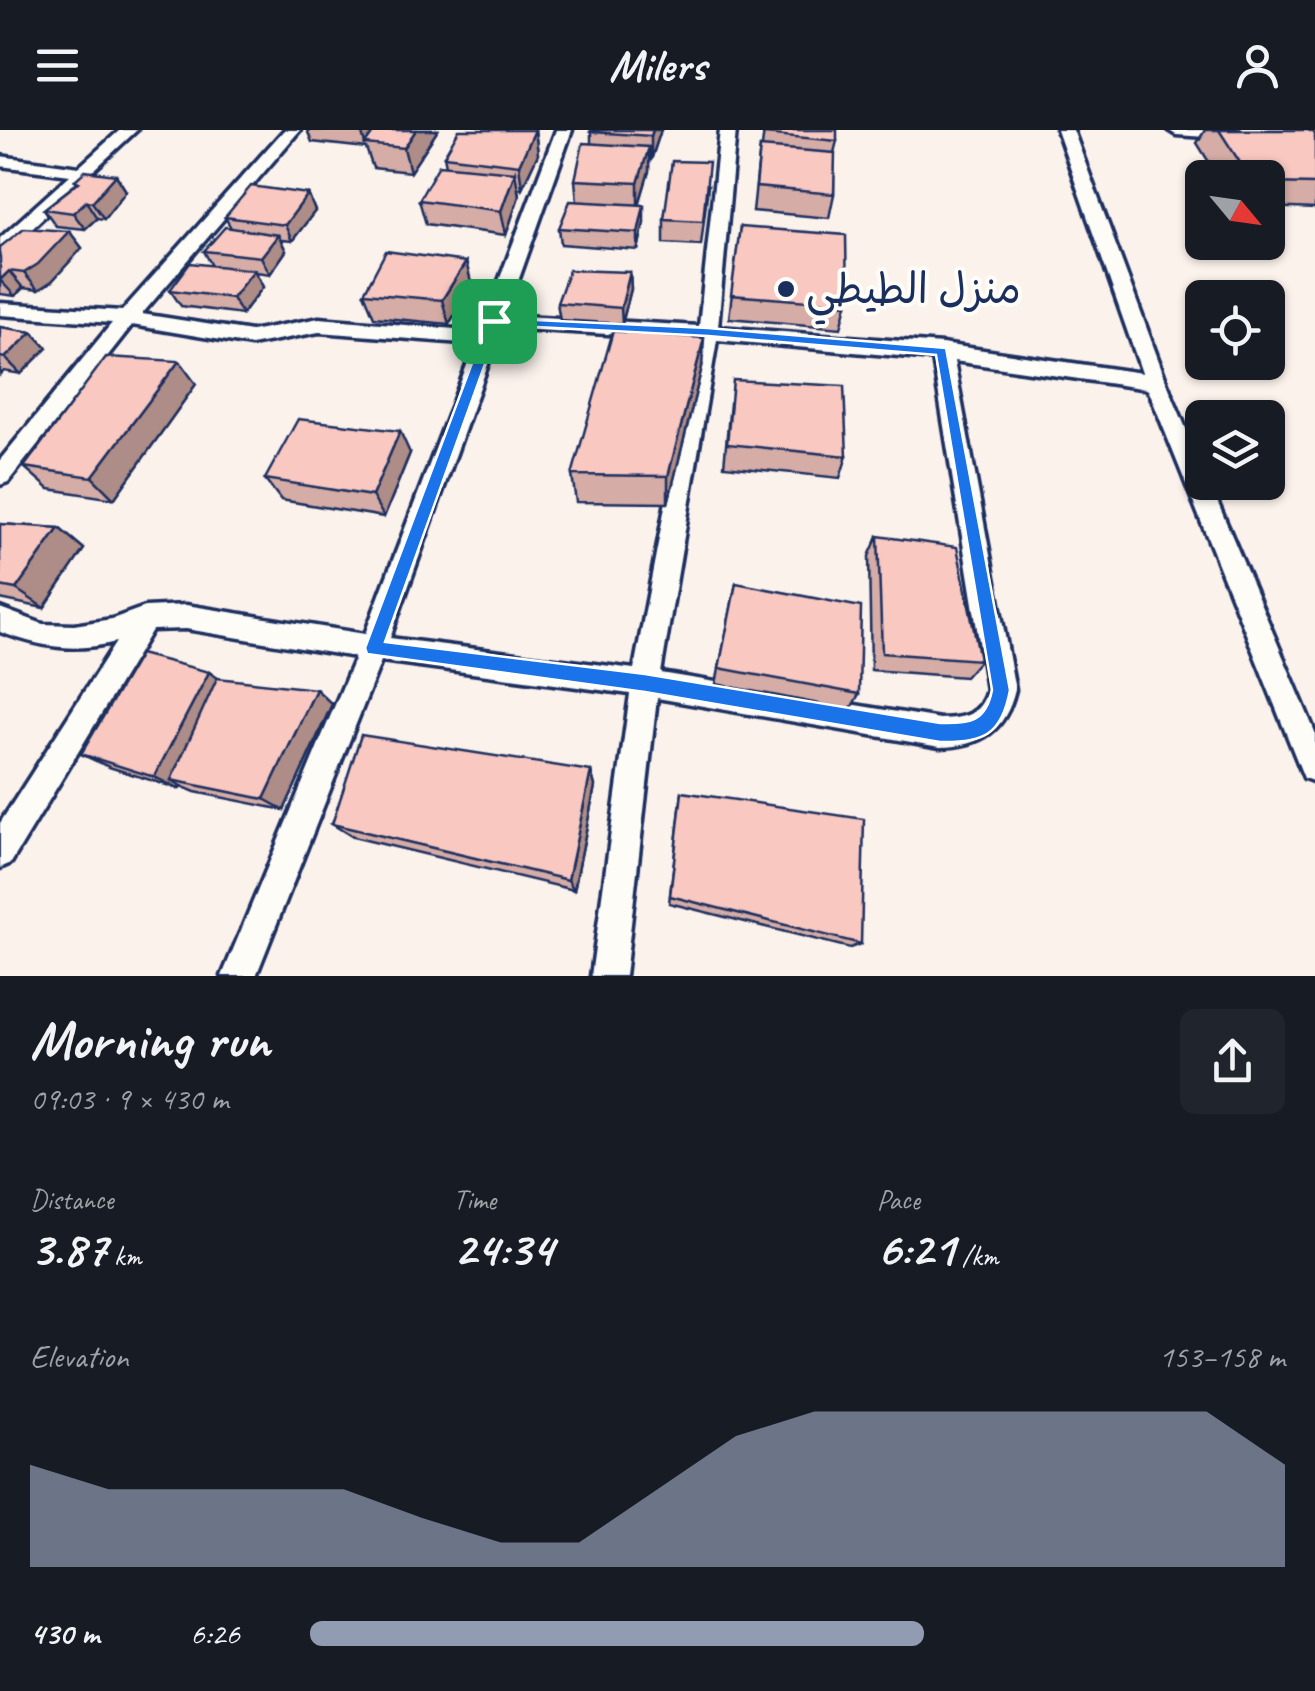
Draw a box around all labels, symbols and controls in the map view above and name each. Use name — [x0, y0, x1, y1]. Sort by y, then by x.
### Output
text: Milers — [609, 37, 706, 94]
icon: menu — [30, 38, 85, 93]
icon: person — [1230, 38, 1285, 93]
north arrow — [1185, 160, 1285, 260]
map controls — [1185, 160, 1285, 500]
place label: منزل الطيطي — [806, 263, 1021, 325]
marker: منزل الطيطي — [775, 278, 797, 300]
pin — [452, 279, 537, 364]
button: locate — [1185, 280, 1285, 380]
icon: arrive — [467, 294, 522, 349]
button: layers — [1185, 400, 1285, 500]
text: Morning run — [30, 1005, 270, 1075]
button: share — [1180, 1009, 1285, 1114]
text: 09:03 · 9 × 430 m — [30, 1078, 228, 1119]
text: Distance — [30, 1182, 114, 1217]
text: Time — [453, 1182, 496, 1217]
text: Pace — [877, 1182, 920, 1217]
text: 3.87 — [30, 1217, 107, 1280]
text: 24:34 — [453, 1217, 553, 1280]
text: 6:21 — [877, 1217, 955, 1280]
text: km — [107, 1238, 141, 1273]
text: /km — [955, 1238, 998, 1273]
text: Elevation — [30, 1336, 128, 1377]
text: 153–158 m — [1159, 1336, 1285, 1377]
text: 430 m — [30, 1613, 99, 1654]
text: 6:26 — [190, 1613, 240, 1654]

